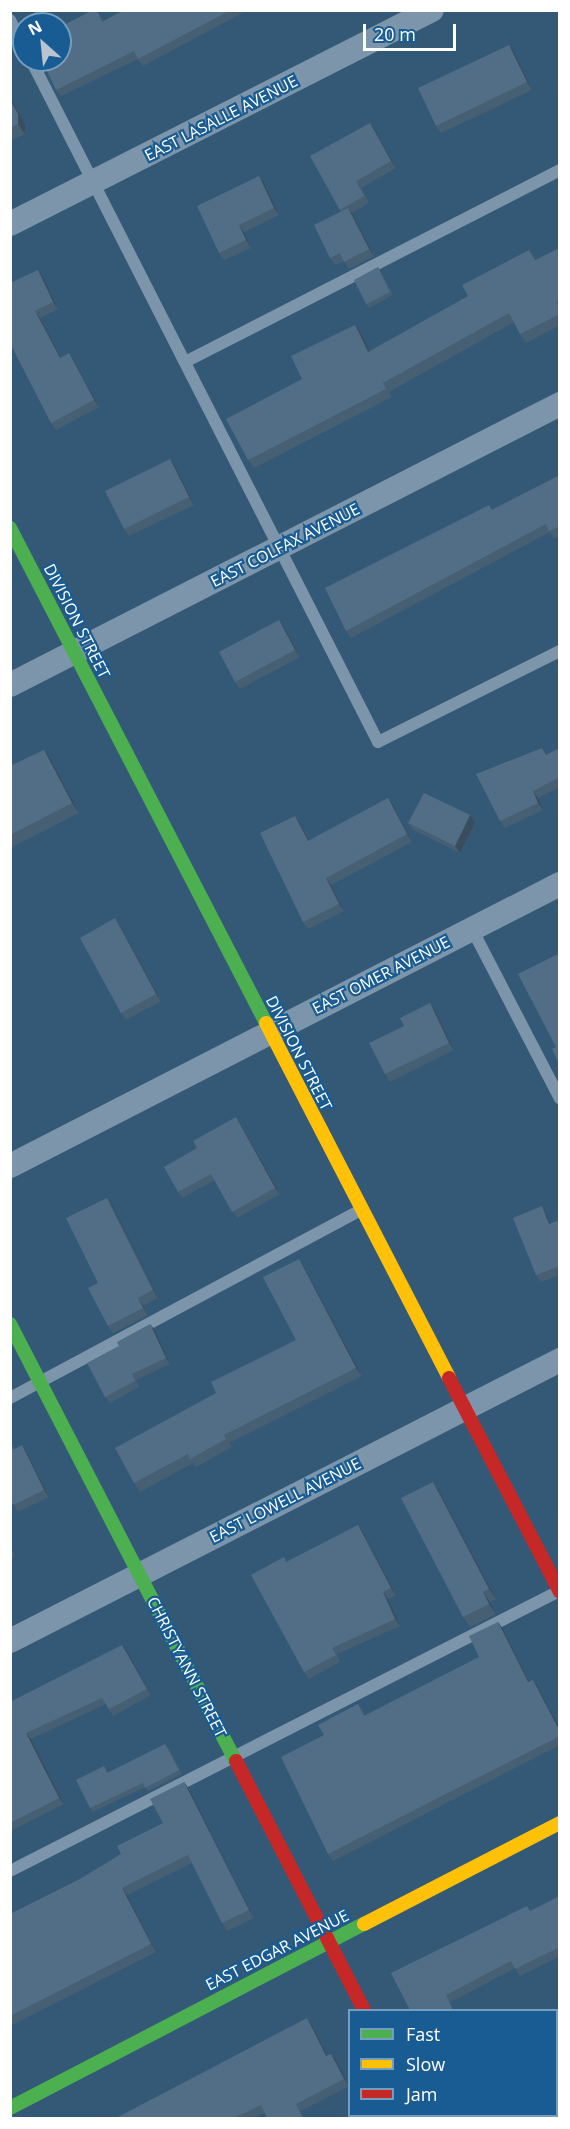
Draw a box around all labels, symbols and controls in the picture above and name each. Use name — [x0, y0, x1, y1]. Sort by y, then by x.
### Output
north arrow — [12, 12, 72, 72]
scale bar — [366, 12, 459, 50]
text: N — [24, 15, 46, 41]
text: 20 m — [374, 22, 416, 46]
street label: EAST LASALLE AVENUE — [141, 71, 301, 165]
street label: EAST COLFAX AVENUE — [207, 499, 363, 591]
street label: DIVISION STREET — [40, 560, 114, 682]
street label: EAST OMER AVENUE — [309, 932, 453, 1018]
street label: DIVISION STREET — [262, 992, 336, 1114]
street label: EAST LOWELL AVENUE — [206, 1453, 364, 1547]
street label: CHRISTYANN STREET — [143, 1594, 231, 1740]
street label: EAST EDGAR AVENUE — [202, 1906, 352, 1994]
legend — [348, 2009, 558, 2117]
text: Fast — [406, 2022, 440, 2046]
text: Slow — [406, 2052, 445, 2076]
text: Jam — [406, 2082, 438, 2106]

